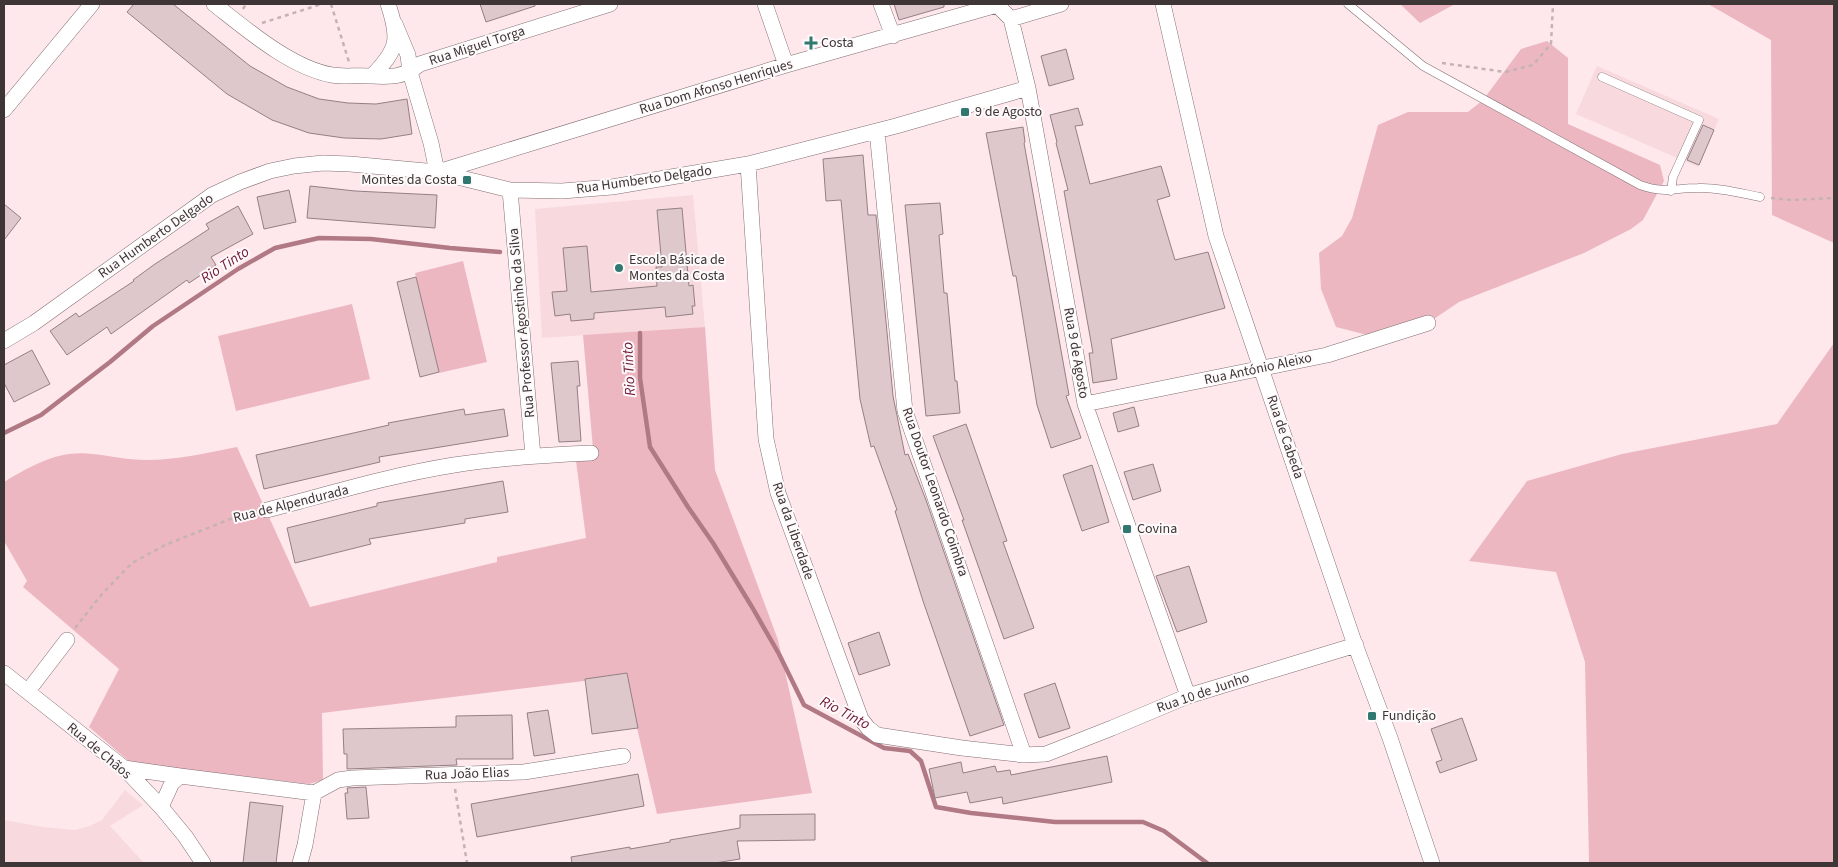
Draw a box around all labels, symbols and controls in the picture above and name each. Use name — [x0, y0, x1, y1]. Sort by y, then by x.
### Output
street label: Rua Miguel Torga — [426, 21, 528, 71]
place label: Costa — [821, 33, 854, 53]
marker: Costa — [805, 37, 817, 49]
street label: Rua Dom Afonso Henriques — [637, 54, 795, 120]
place label: 9 de Agosto — [975, 102, 1042, 122]
marker: 9 de Agosto — [959, 106, 971, 118]
street label: Rua Humberto Delgado — [575, 161, 713, 199]
place label: Montes da Costa — [361, 170, 457, 190]
marker: Montes da Costa — [461, 174, 473, 186]
street label: Rua Humberto Delgado — [94, 189, 218, 283]
street label: Rua Professor Agostinho da Silva — [504, 227, 540, 419]
water label: Rio Tinto — [197, 241, 254, 289]
place label: Escola Básica de Montes da Costa — [629, 250, 725, 286]
marker: Escola Básica de Montes da Costa — [613, 262, 625, 274]
street label: Rua 9 de Agosto — [1058, 306, 1094, 400]
water label: Rio Tinto — [617, 341, 641, 397]
street label: Rua António Aleixo — [1202, 348, 1314, 390]
street label: Rua de Cabeda — [1261, 392, 1309, 482]
street label: Rua Doutor Leonardo Coimbra — [897, 405, 973, 579]
street label: Rua da Liberdade — [767, 479, 819, 583]
street label: Rua de Alpendurada — [231, 480, 351, 528]
place label: Covina — [1137, 519, 1177, 539]
marker: Covina — [1121, 523, 1133, 535]
street label: Rua 10 de Junho — [1154, 668, 1252, 718]
water label: Rio Tinto — [816, 691, 874, 735]
place label: Fundição — [1382, 706, 1436, 726]
marker: Fundição — [1366, 710, 1378, 722]
street label: Rua de Chãos — [62, 718, 136, 784]
street label: Rua João Elias — [425, 763, 510, 785]

